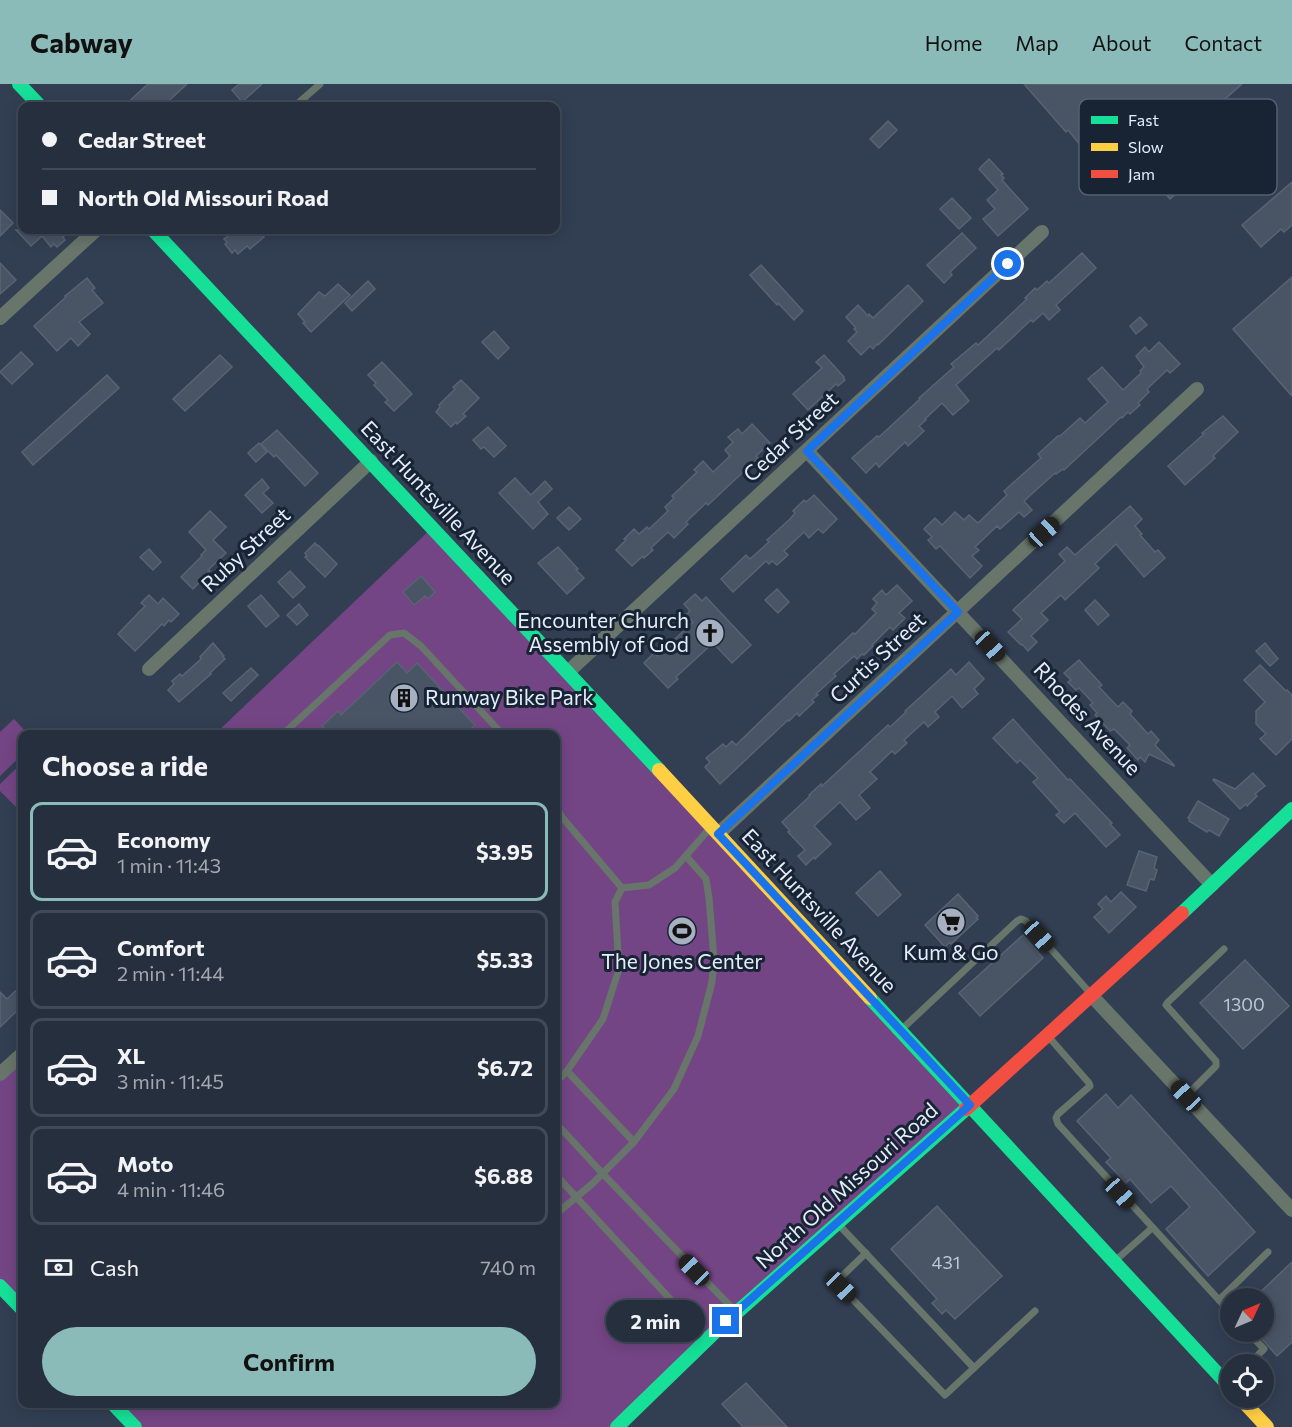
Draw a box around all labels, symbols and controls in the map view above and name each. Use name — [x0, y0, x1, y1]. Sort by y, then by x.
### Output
text: Cabway — [30, 25, 133, 59]
text: Home — [925, 30, 982, 55]
text: Map — [1015, 30, 1059, 55]
text: About — [1092, 30, 1151, 55]
text: Contact — [1184, 30, 1262, 55]
legend — [1079, 99, 1277, 195]
text: Fast — [1128, 110, 1159, 129]
text: Cedar Street — [78, 126, 206, 153]
text: Slow — [1128, 137, 1164, 156]
text: Jam — [1128, 164, 1155, 183]
text: North Old Missouri Road — [78, 184, 329, 211]
route start — [994, 250, 1021, 277]
street label: Cedar Street — [737, 386, 843, 486]
street label: East Huntsville Avenue — [357, 415, 522, 589]
street label: Ruby Street — [195, 502, 294, 596]
car — [1025, 513, 1063, 551]
street label: Curtis Street — [824, 606, 930, 707]
place label: Encounter Church Assembly of God — [517, 607, 689, 656]
church icon: Encounter Church Assembly of God — [694, 617, 726, 649]
car — [971, 627, 1009, 665]
street label: Rhodes Avenue — [1029, 656, 1147, 780]
building icon: Runway Bike Park — [388, 682, 420, 714]
place label: Runway Bike Park — [425, 684, 594, 709]
text: Choose a ride — [42, 749, 208, 782]
street label: East Huntsville Avenue — [738, 823, 903, 997]
icon: car — [45, 825, 99, 879]
text: Economy — [117, 826, 211, 853]
text: $3.95 — [476, 838, 533, 865]
text: 1 min · 11:43 — [117, 853, 221, 877]
supermarket icon: Kum & Go — [935, 906, 967, 938]
sports icon: The Jones Center — [666, 915, 698, 947]
car — [1020, 917, 1058, 955]
icon: car — [45, 933, 99, 987]
text: Comfort — [117, 934, 205, 961]
place label: Kum & Go — [903, 939, 999, 964]
text: $5.33 — [477, 946, 533, 973]
place label: The Jones Center — [601, 948, 763, 973]
text: 2 min · 11:44 — [117, 961, 224, 985]
house number: 1300 — [1223, 993, 1265, 1015]
icon: car — [45, 1041, 99, 1095]
text: XL — [117, 1042, 145, 1069]
text: $6.72 — [477, 1054, 533, 1081]
text: 3 min · 11:45 — [117, 1069, 224, 1093]
car — [1167, 1077, 1205, 1115]
street label: North Old Missouri Road — [750, 1097, 942, 1273]
icon: car — [45, 1149, 99, 1203]
text: Moto — [117, 1150, 173, 1177]
text: $6.88 — [474, 1162, 533, 1189]
car — [1101, 1174, 1139, 1212]
text: 4 min · 11:46 — [117, 1177, 225, 1201]
icon: cash — [42, 1251, 75, 1284]
car — [675, 1251, 713, 1289]
house number: 431 — [932, 1251, 960, 1273]
text: Cash — [90, 1254, 139, 1281]
text: 740 m — [480, 1255, 536, 1279]
car — [822, 1268, 860, 1306]
north arrow — [1220, 1288, 1274, 1342]
map controls — [1220, 1288, 1274, 1408]
callout: 2 min — [606, 1300, 705, 1342]
route end — [712, 1307, 739, 1334]
text: 2 min — [631, 1309, 680, 1333]
button: Confirm — [42, 1327, 536, 1396]
button: locate — [1220, 1354, 1274, 1408]

